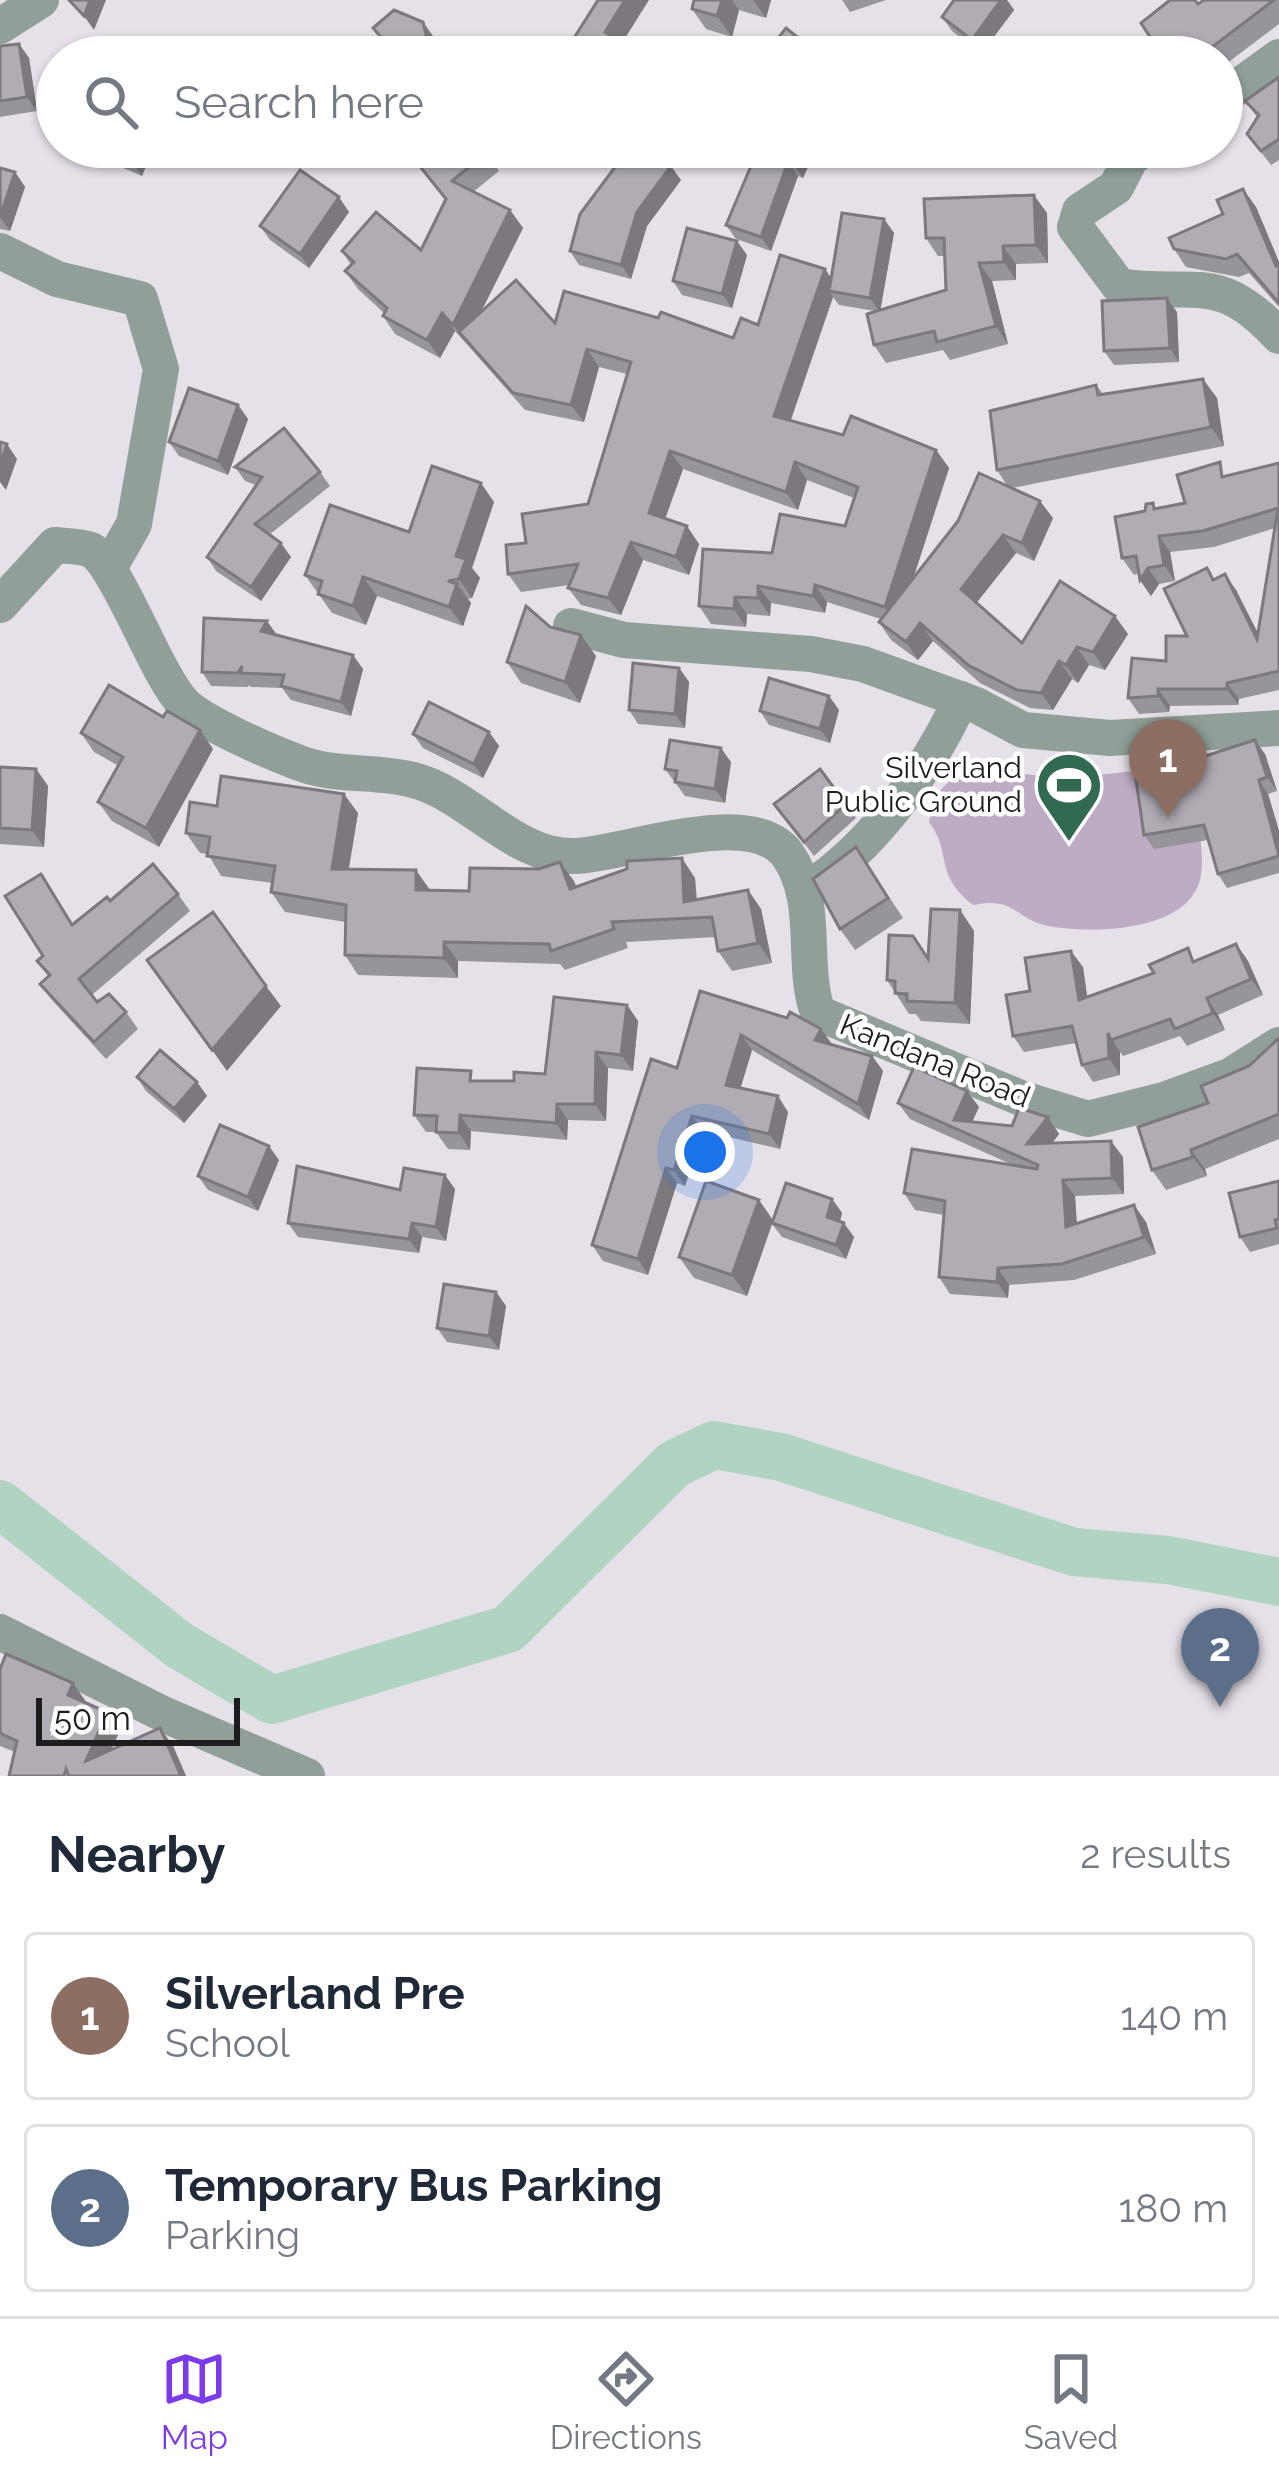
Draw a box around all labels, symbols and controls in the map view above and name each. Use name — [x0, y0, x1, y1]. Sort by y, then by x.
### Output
search box — [36, 36, 1243, 168]
icon: search — [78, 69, 144, 135]
text: Search here — [174, 76, 424, 129]
pin: 1 — [1129, 719, 1207, 818]
place label: Silverland Public Ground — [825, 750, 1022, 819]
sports icon: Silverland Public Ground — [1034, 750, 1104, 844]
street label: Kandana Road — [835, 1007, 1035, 1115]
your location — [675, 1122, 735, 1182]
pin: 2 — [1181, 1608, 1259, 1707]
scale bar — [36, 1692, 240, 1745]
text: 50 m — [54, 1699, 131, 1738]
text: Nearby — [48, 1824, 225, 1884]
text: 2 results — [1080, 1831, 1231, 1877]
text: Silverland Pre — [165, 1967, 465, 2020]
text: 1 — [80, 1993, 100, 2039]
text: 140 m — [1120, 1993, 1228, 2039]
text: School — [165, 2020, 290, 2066]
text: Temporary Bus Parking — [165, 2159, 663, 2212]
text: 2 — [79, 2185, 101, 2231]
text: 180 m — [1119, 2185, 1228, 2231]
text: Parking — [165, 2212, 300, 2258]
tab: Map — [161, 2346, 228, 2457]
tab: Directions — [550, 2346, 702, 2457]
tab: Saved — [1024, 2346, 1118, 2457]

